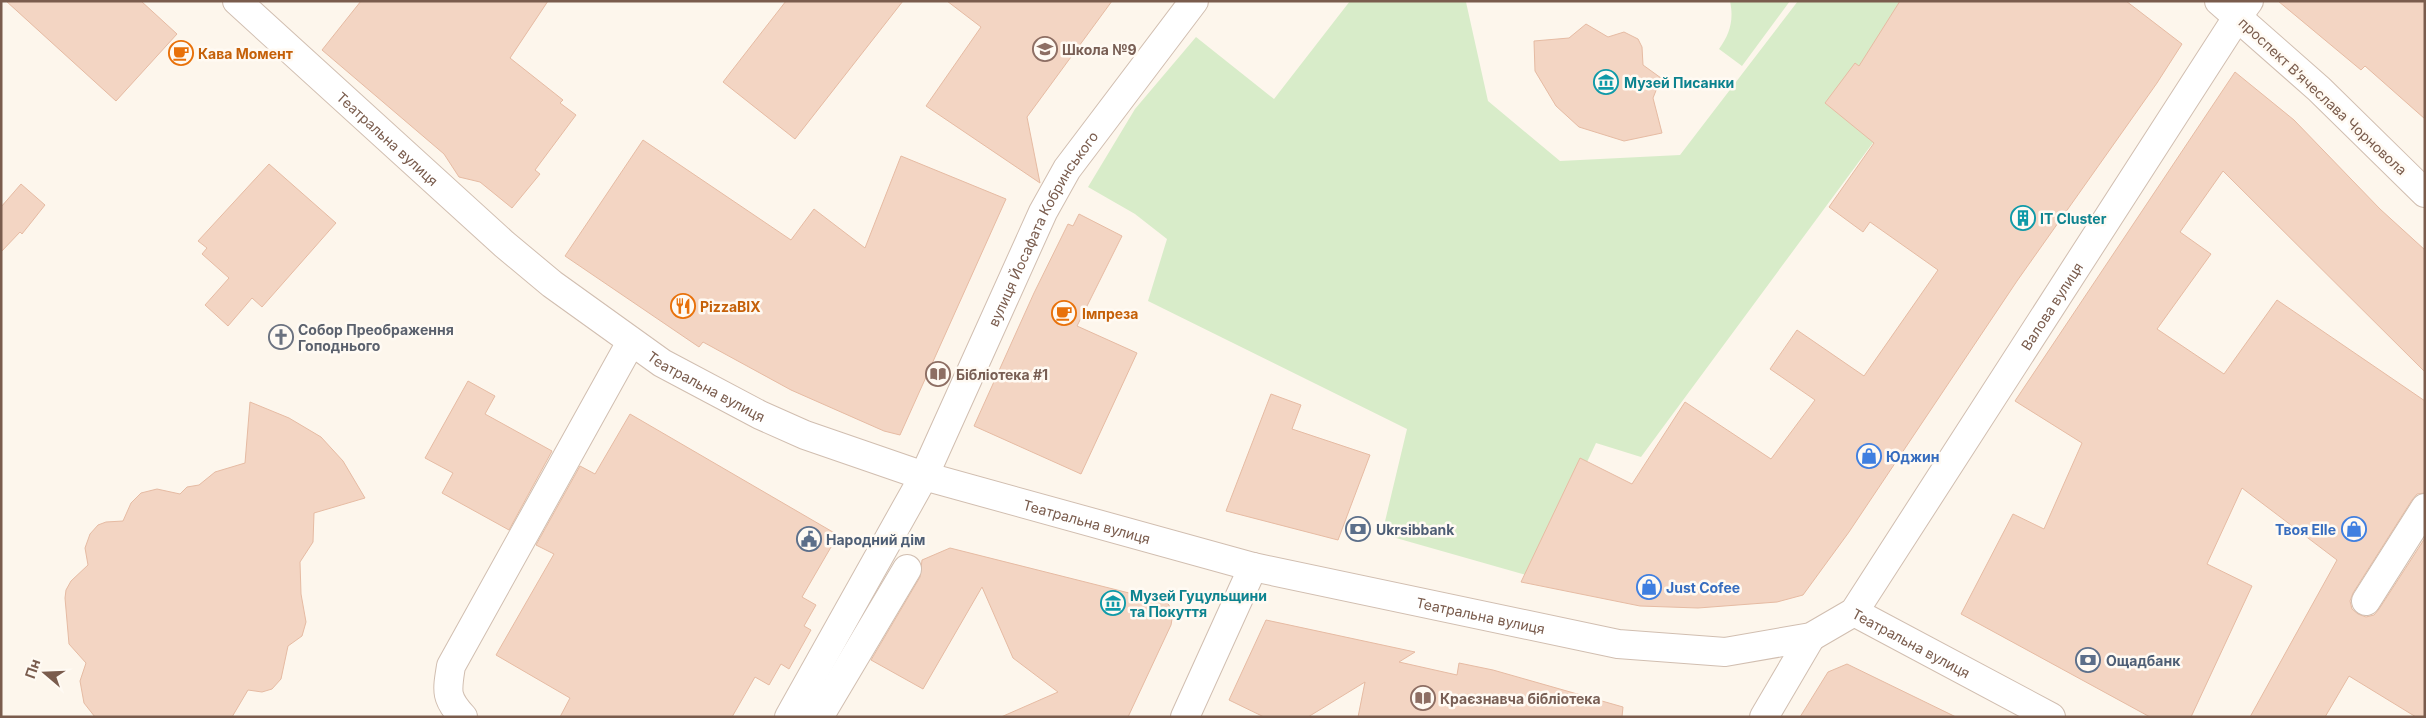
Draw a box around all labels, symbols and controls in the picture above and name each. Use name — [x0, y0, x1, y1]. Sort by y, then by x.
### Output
street label: проспект Вʼячеслава Чорновола — [2236, 14, 2410, 178]
school or university icon: Школа №9 — [1032, 36, 1058, 62]
cafe icon: Кава Момент — [168, 40, 194, 66]
place label: Школа №9 — [1062, 41, 1137, 58]
place label: Кава Момент — [198, 45, 293, 62]
museum icon: Музей Писанки — [1593, 69, 1619, 95]
place label: Музей Писанки — [1624, 74, 1734, 91]
street label: Театральна вулиця — [334, 88, 442, 189]
street label: вулиця Йосафата Кобринського — [984, 128, 1101, 329]
building icon: IT Cluster — [2010, 205, 2036, 231]
place label: IT Cluster — [2040, 210, 2107, 227]
street label: Валова вулиця — [2017, 259, 2086, 353]
restaurant icon: PizzaBIX — [670, 293, 696, 319]
place label: PizzaBIX — [700, 298, 761, 315]
cafe icon: Імпреза — [1051, 300, 1077, 326]
place label: Імпреза — [1082, 305, 1138, 322]
place label: Собор Преображення Гоподнього — [298, 321, 454, 354]
church icon: Собор Преображення Гоподнього — [268, 324, 294, 350]
street label: Театральна вулиця — [644, 347, 768, 425]
library icon: Бібліотека #1 — [925, 361, 951, 387]
place label: Бібліотека #1 — [956, 366, 1048, 383]
shop icon: Юджин — [1856, 443, 1882, 469]
place label: Юджин — [1886, 448, 1939, 465]
street label: Театральна вулиця — [1021, 495, 1152, 547]
bank icon: Ukrsibbank — [1345, 516, 1371, 542]
shop icon: Твоя Elle — [2341, 516, 2367, 542]
place label: Ukrsibbank — [1376, 521, 1455, 538]
place label: Твоя Elle — [2275, 521, 2336, 538]
public building icon: Народний дім — [796, 526, 822, 552]
place label: Народний дім — [826, 531, 925, 548]
shop icon: Just Cofee — [1636, 574, 1662, 600]
place label: Just Cofee — [1666, 579, 1740, 596]
place label: Музей Гуцульщини та Покуття — [1130, 587, 1267, 620]
museum icon: Музей Гуцульщини та Покуття — [1100, 590, 1126, 616]
street label: Театральна вулиця — [1415, 593, 1547, 637]
street label: Театральна вулиця — [1850, 604, 1973, 681]
bank icon: Ощадбанк — [2075, 647, 2101, 673]
north arrow — [20, 648, 70, 698]
place label: Ощадбанк — [2106, 652, 2181, 669]
text: Пн — [21, 657, 43, 680]
library icon: Краєзнавча бібліотека — [1410, 685, 1436, 711]
place label: Краєзнавча бібліотека — [1440, 690, 1601, 707]

